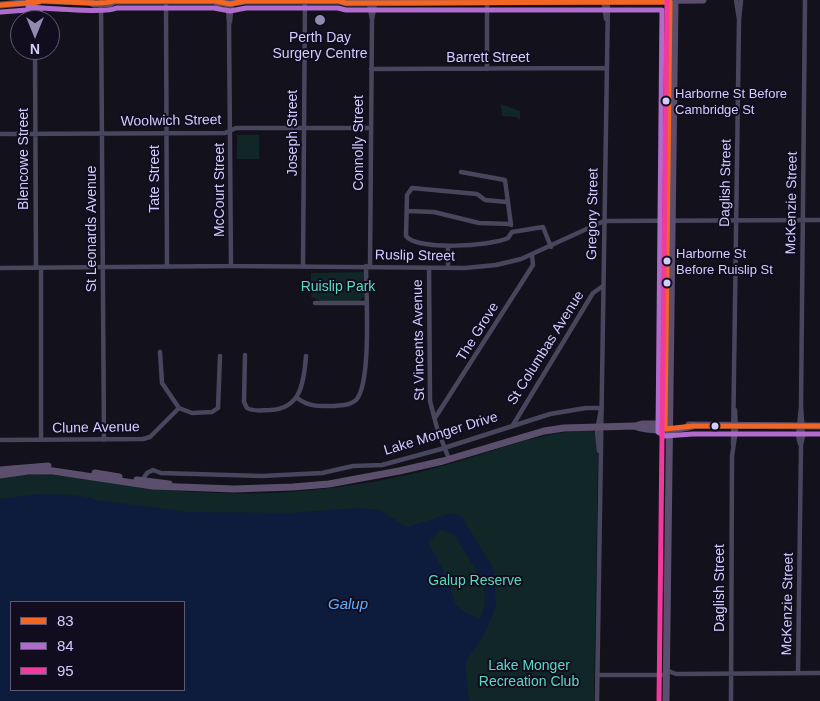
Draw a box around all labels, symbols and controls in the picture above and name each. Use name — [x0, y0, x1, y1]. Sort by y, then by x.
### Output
north arrow — [10, 10, 60, 60]
marker: Perth Day Surgery Centre — [313, 13, 327, 27]
place label: Perth Day Surgery Centre — [273, 30, 367, 62]
text: N — [30, 41, 40, 57]
street label: Barrett Street — [446, 50, 530, 66]
place label: Harborne St Before Cambridge St — [675, 86, 787, 117]
street label: Joseph Street — [285, 90, 301, 176]
street label: Connolly Street — [351, 95, 367, 191]
marker: Harborne St Before Cambridge St — [661, 96, 671, 106]
street label: Blencowe Street — [16, 108, 32, 210]
street label: Woolwich Street — [120, 112, 222, 130]
street label: Daglish Street — [717, 139, 735, 227]
street label: McCourt Street — [212, 143, 228, 237]
street label: Tate Street — [147, 145, 163, 213]
street label: McKenzie Street — [783, 152, 801, 254]
street label: St Leonards Avenue — [84, 166, 100, 292]
street label: Gregory Street — [584, 168, 602, 260]
place label: Harborne St Before Ruislip St — [676, 246, 773, 277]
street label: Ruslip Street — [375, 247, 455, 265]
marker: Harborne St Before Ruislip St — [662, 256, 672, 266]
unlabelled marker — [662, 278, 672, 288]
park label: Ruislip Park — [301, 279, 375, 295]
street label: St Vincents Avenue — [410, 279, 428, 401]
street label: St Columbas Avenue — [504, 288, 588, 408]
street label: The Grove — [453, 300, 503, 364]
street label: Lake Monger Drive — [382, 409, 500, 459]
street label: Clune Avenue — [52, 419, 140, 437]
unlabelled marker — [710, 421, 720, 431]
street label: Daglish Street — [712, 544, 728, 632]
street label: McKenzie Street — [779, 553, 797, 655]
park label: Galup Reserve — [428, 573, 522, 589]
water label: Galup — [328, 596, 368, 614]
legend — [10, 601, 185, 691]
text: 83 — [57, 612, 74, 629]
text: 84 — [57, 637, 74, 654]
park label: Lake Monger Recreation Club — [479, 658, 579, 690]
text: 95 — [57, 662, 74, 679]

